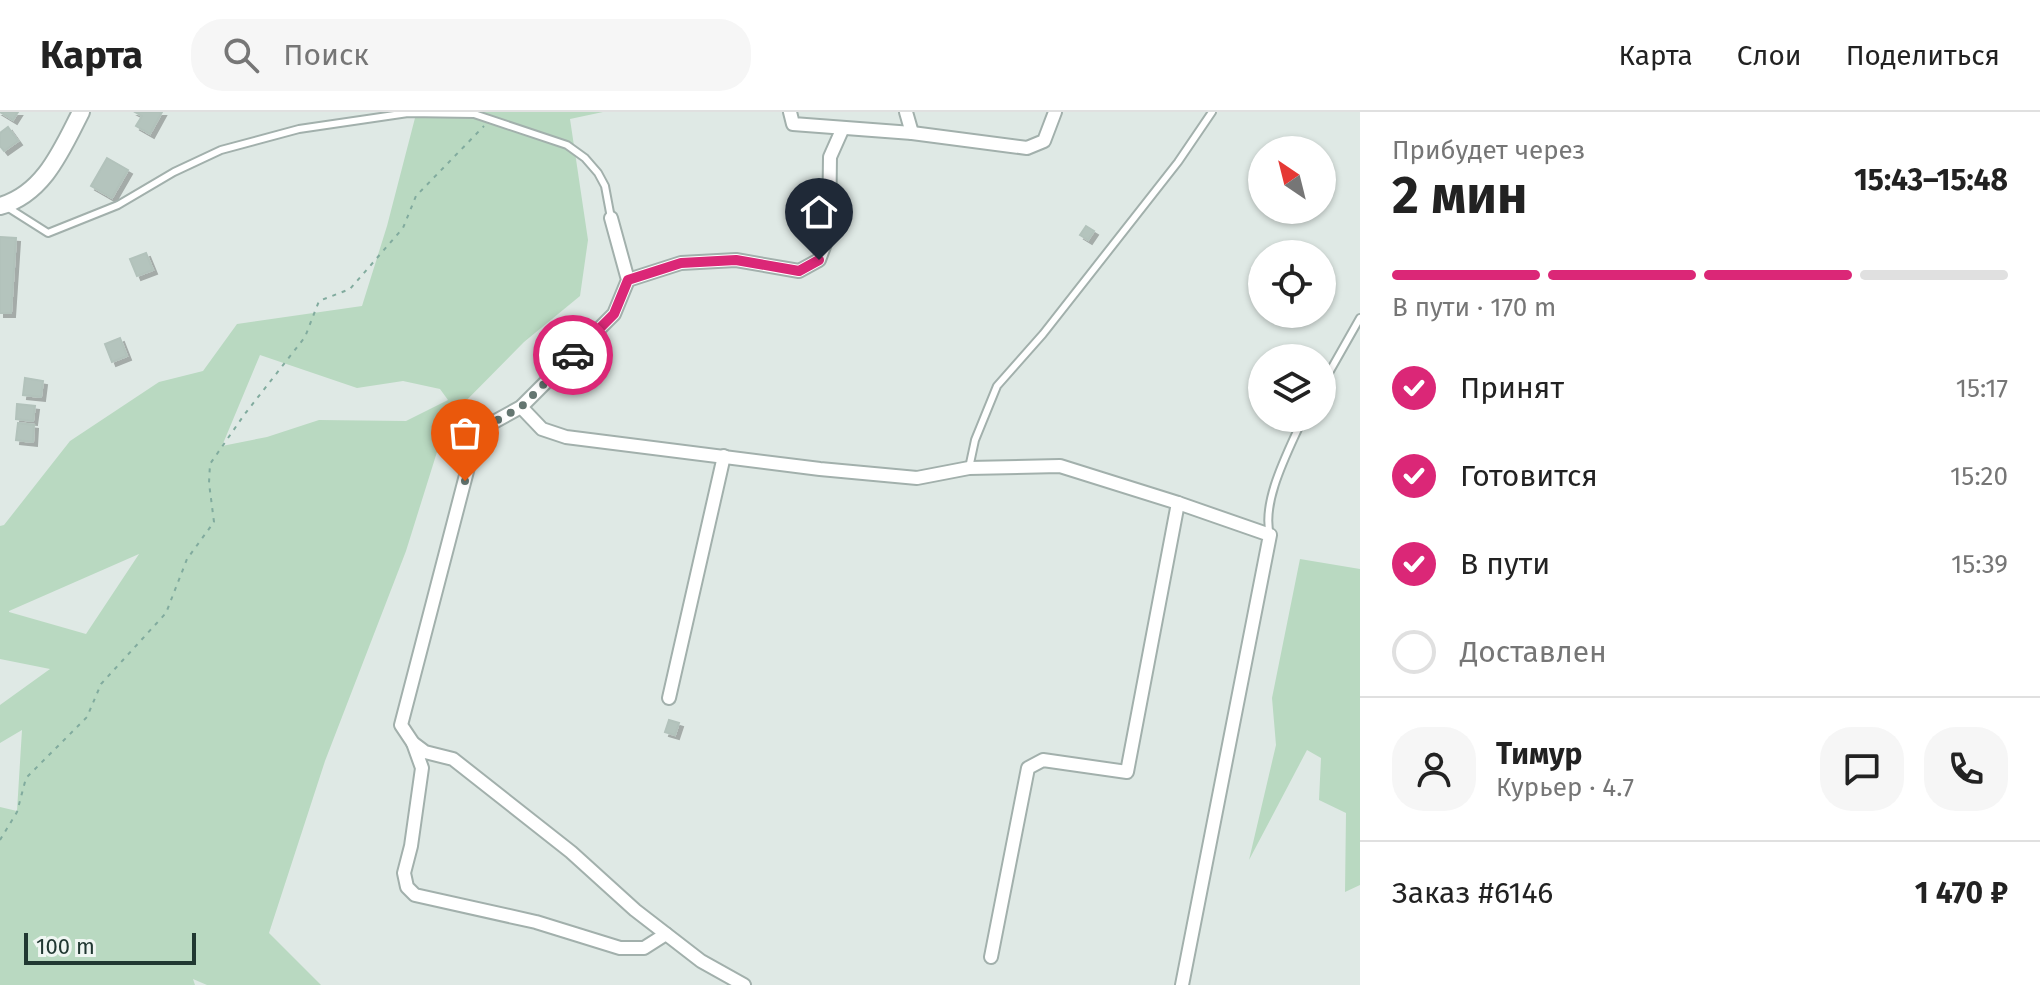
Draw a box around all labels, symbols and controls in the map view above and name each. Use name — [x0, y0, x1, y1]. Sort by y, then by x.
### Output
search box — [191, 19, 751, 91]
text: Карта — [40, 32, 143, 78]
icon: search — [219, 33, 263, 77]
text: Поиск — [283, 37, 369, 73]
text: Карта — [1618, 39, 1693, 72]
text: Слои — [1737, 39, 1802, 72]
text: Поделиться — [1846, 39, 2000, 72]
text: Прибудет через — [1392, 135, 1585, 166]
north arrow — [1248, 136, 1336, 224]
map controls — [1248, 136, 1336, 432]
text: 15:43–15:48 — [1854, 162, 2008, 198]
text: 2 мин — [1392, 164, 1527, 227]
pin — [785, 178, 853, 260]
icon: home — [797, 190, 841, 234]
button: locate — [1248, 240, 1336, 328]
text: В пути · 170 m — [1392, 292, 1556, 323]
courier — [533, 315, 613, 395]
icon: car — [551, 333, 595, 377]
button: layers — [1248, 344, 1336, 432]
icon: check — [1392, 366, 1436, 410]
text: Принят — [1460, 370, 1564, 406]
text: 15:17 — [1956, 373, 2008, 404]
pin — [431, 399, 499, 481]
icon: bag — [443, 411, 487, 455]
icon: check — [1392, 454, 1436, 498]
text: Готовится — [1460, 458, 1598, 494]
text: 15:20 — [1950, 461, 2008, 492]
icon: check — [1392, 542, 1436, 586]
text: В пути — [1460, 546, 1550, 582]
text: 15:39 — [1951, 549, 2008, 580]
text: Доставлен — [1460, 634, 1607, 670]
button: person — [1392, 727, 1476, 811]
button: chat — [1820, 727, 1904, 811]
button: phone — [1924, 727, 2008, 811]
text: Тимур — [1496, 736, 1582, 772]
text: Курьер · 4.7 — [1496, 772, 1634, 803]
text: Заказ #6146 — [1392, 875, 1553, 911]
text: 1 470 ₽ — [1915, 875, 2008, 911]
scale bar — [24, 929, 196, 965]
text: 100 m — [36, 933, 95, 960]

